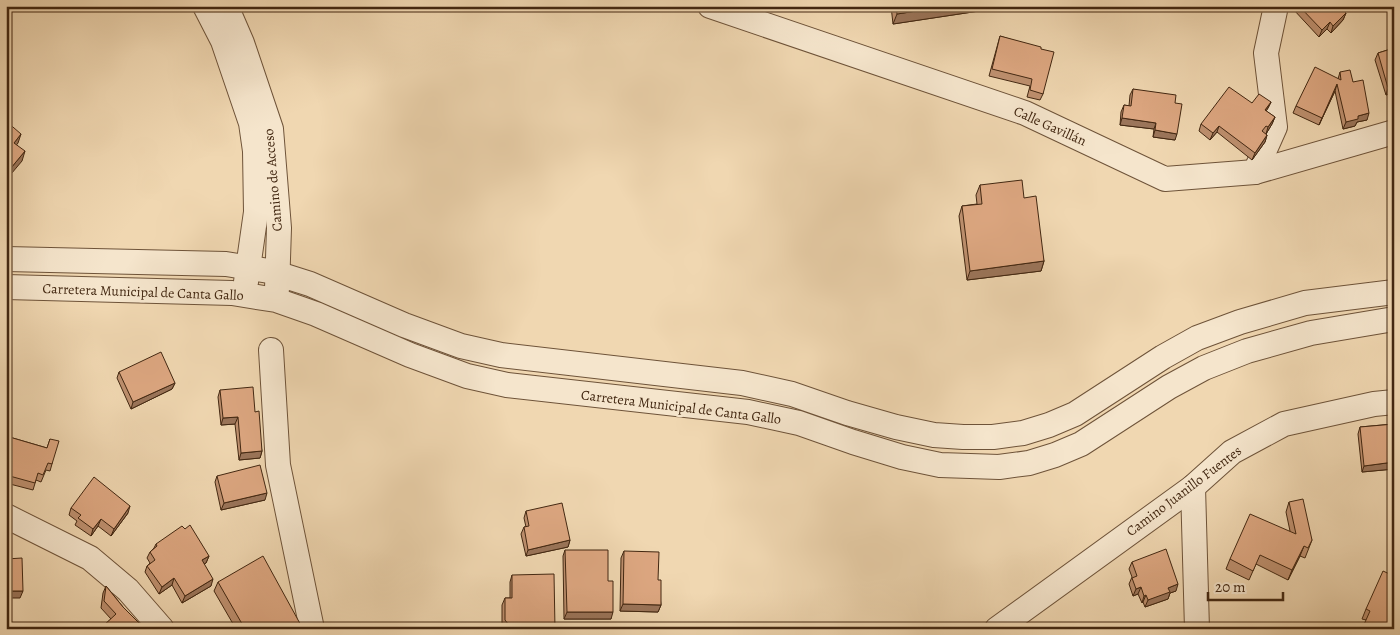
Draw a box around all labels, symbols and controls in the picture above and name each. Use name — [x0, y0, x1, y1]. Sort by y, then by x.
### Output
street label: Calle Gavillán — [1011, 101, 1090, 151]
street label: Camino de Acceso — [259, 128, 287, 232]
street label: Carretera Municipal de Canta Gallo — [42, 279, 244, 305]
street label: Carretera Municipal de Canta Gallo — [580, 385, 782, 429]
street label: Camino Juanillo Fuentes — [1122, 441, 1246, 541]
scale bar — [1208, 570, 1282, 602]
text: 20 m — [1215, 577, 1246, 597]

